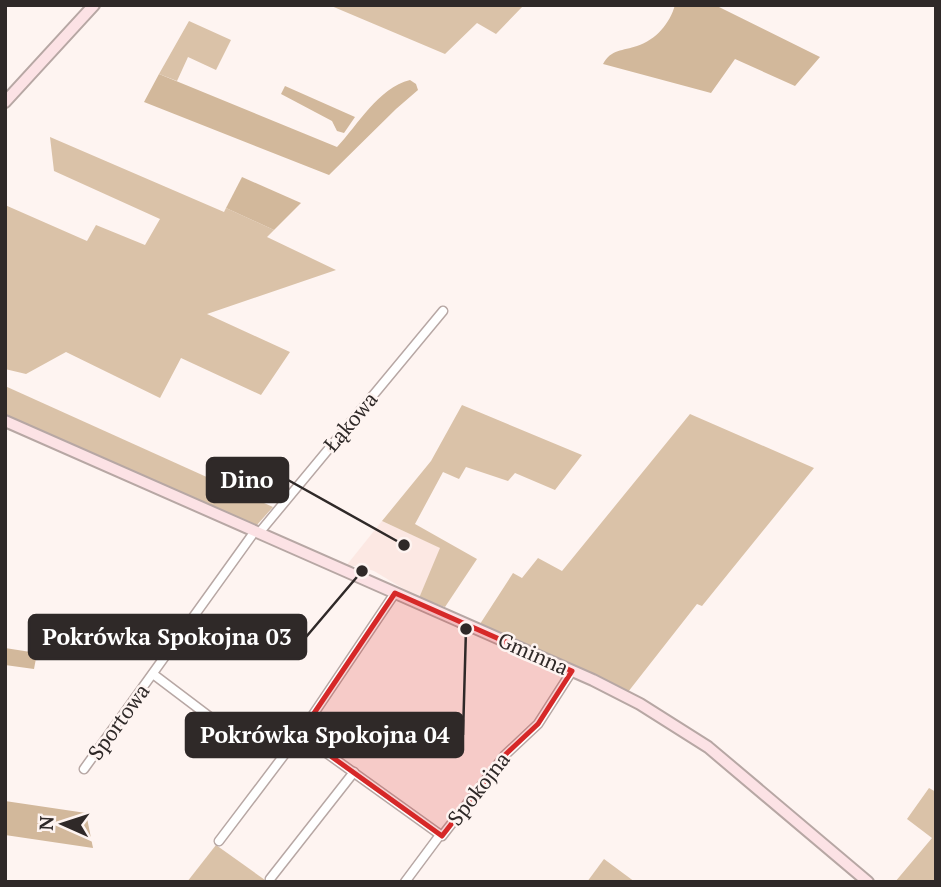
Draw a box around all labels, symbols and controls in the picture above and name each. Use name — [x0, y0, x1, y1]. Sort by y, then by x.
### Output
street label: Łąkowa — [317, 385, 384, 457]
callout: Dino — [207, 458, 288, 502]
text: Dino — [220, 464, 274, 495]
callout: Pokrówka Spokojna 03 — [29, 615, 306, 659]
text: Pokrówka Spokojna 03 — [42, 621, 292, 652]
street label: Gminna — [494, 625, 573, 681]
street label: Sportowa — [81, 677, 156, 765]
callout: Pokrówka Spokojna 04 — [186, 713, 463, 757]
text: Pokrówka Spokojna 04 — [200, 719, 450, 750]
street label: Spokojna — [441, 746, 516, 831]
north arrow — [28, 789, 98, 859]
text: N — [33, 815, 58, 831]

